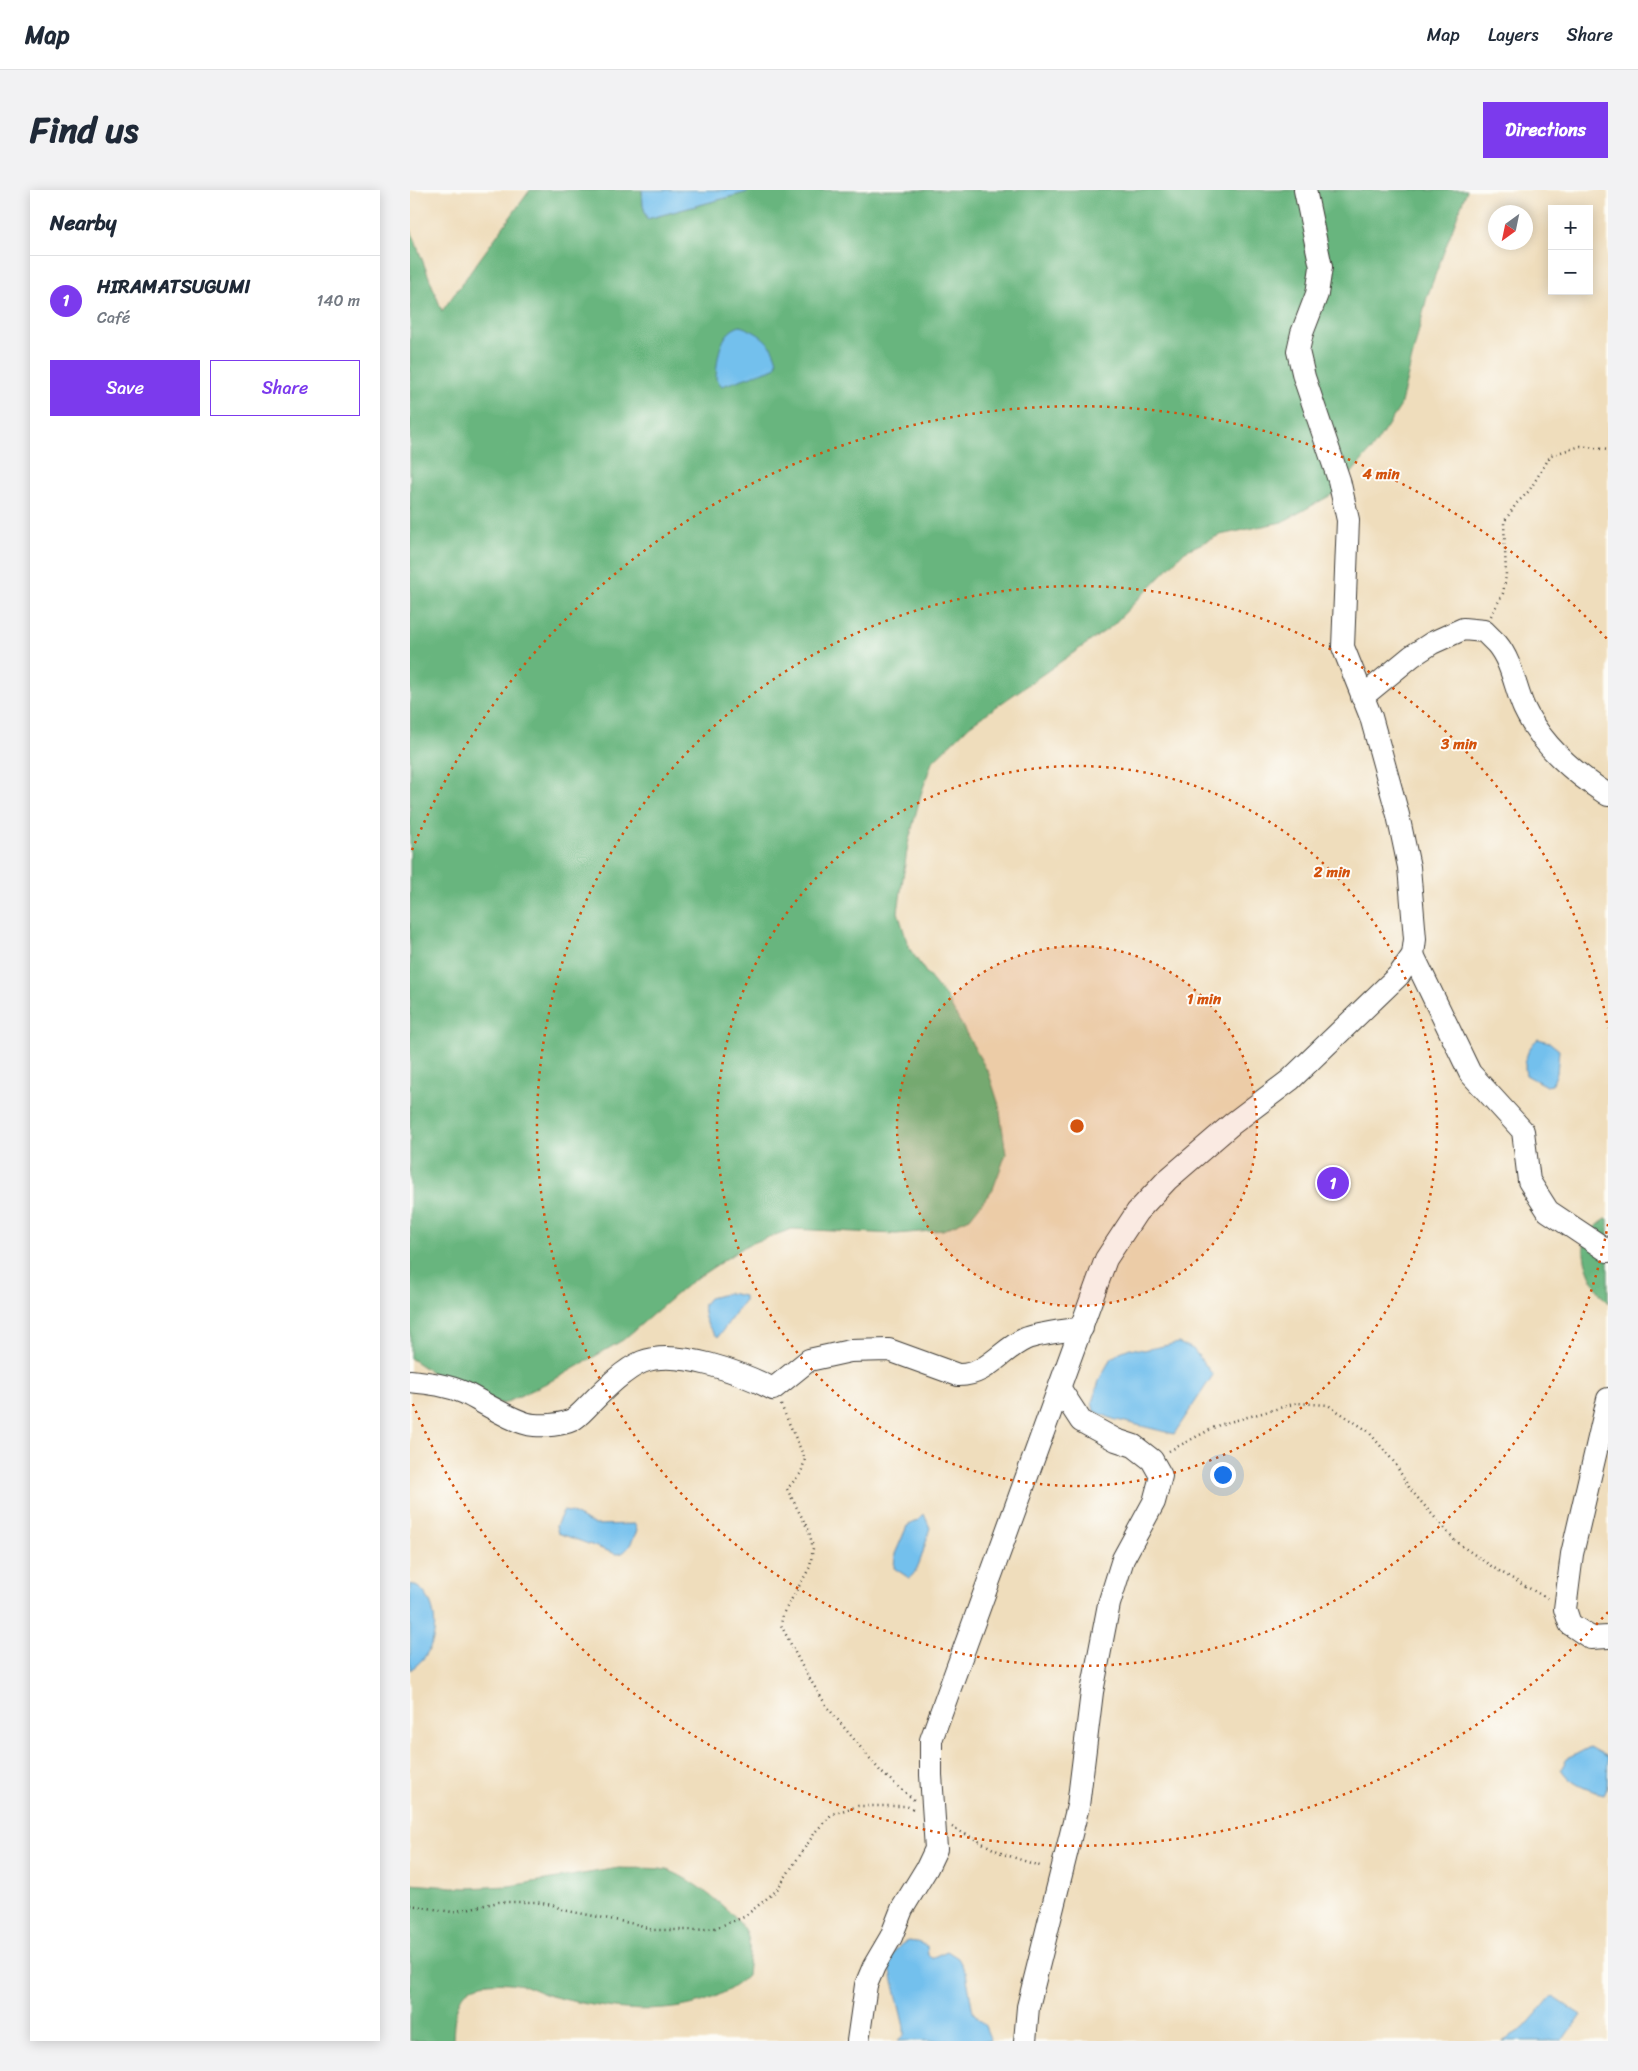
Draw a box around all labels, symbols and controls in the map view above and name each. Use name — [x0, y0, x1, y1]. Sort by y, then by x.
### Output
text: Map — [25, 14, 69, 56]
text: Map — [1427, 19, 1460, 51]
text: Layers — [1488, 19, 1539, 51]
text: Share — [1567, 19, 1613, 51]
text: Find us — [30, 99, 138, 161]
button: Directions — [1483, 102, 1608, 158]
text: Nearby — [50, 204, 116, 242]
north arrow — [1488, 205, 1533, 250]
map controls — [1548, 205, 1593, 295]
button: + — [1548, 205, 1593, 250]
button: − — [1548, 250, 1593, 295]
text: HIRAMATSUGUMI — [97, 270, 250, 303]
text: 1 — [63, 286, 69, 315]
text: 140 m — [317, 286, 360, 315]
text: Café — [97, 303, 130, 332]
button: Save — [50, 360, 200, 416]
button: Share — [210, 360, 360, 416]
text: 4 min — [1361, 461, 1400, 487]
text: 3 min — [1440, 731, 1478, 757]
text: 2 min — [1313, 859, 1351, 885]
text: 1 min — [1187, 986, 1222, 1012]
centre of rings — [1068, 1117, 1086, 1135]
pin: 1 — [1317, 1164, 1349, 1202]
your location — [1210, 1462, 1236, 1488]

